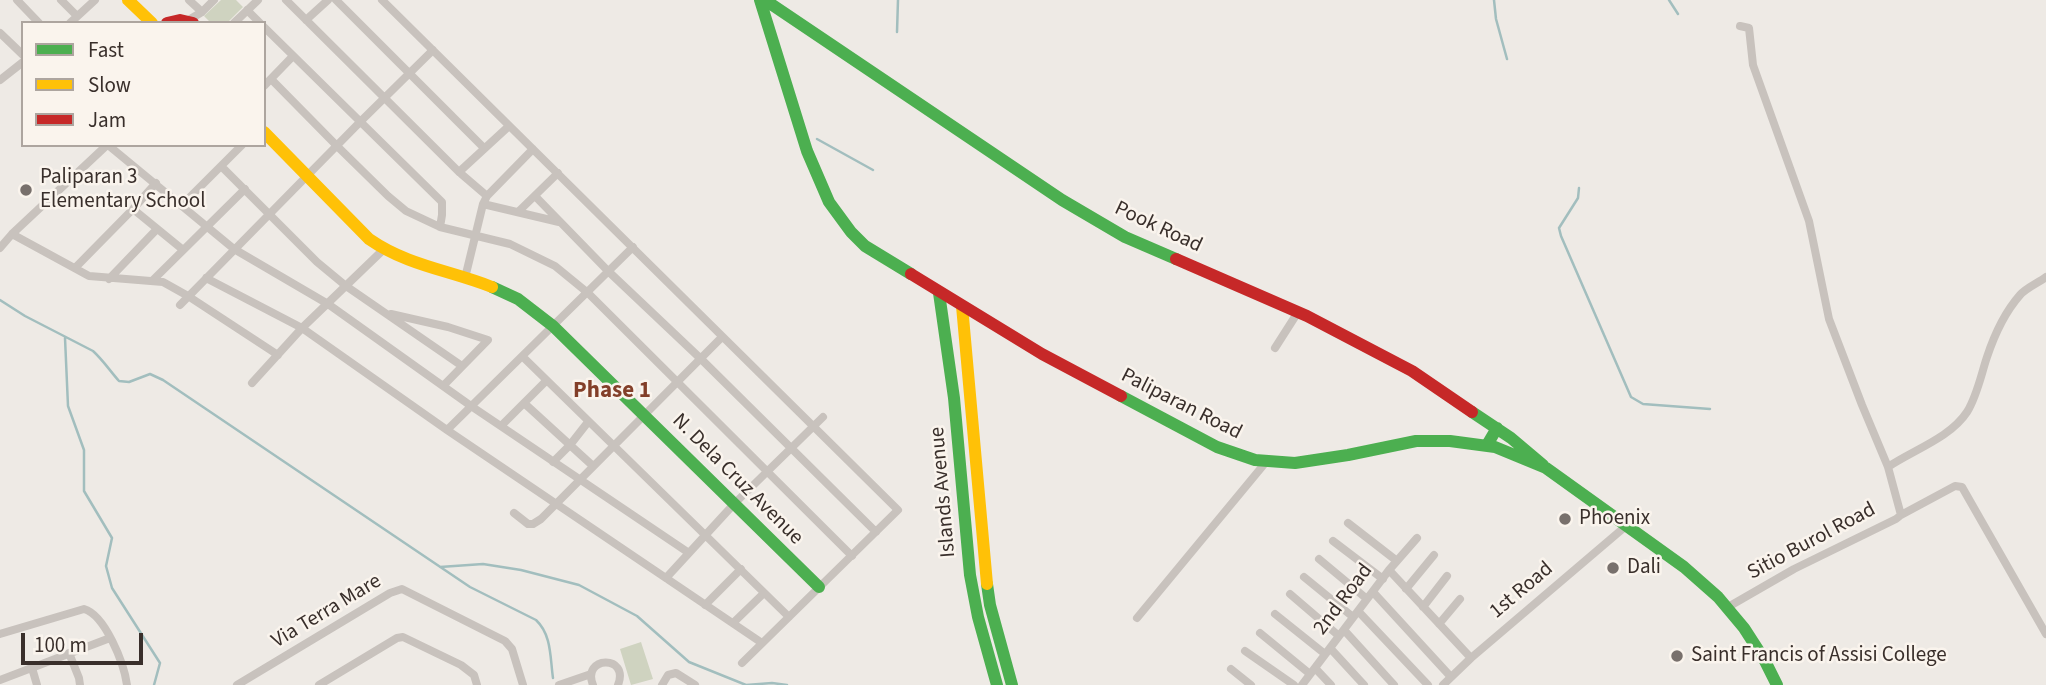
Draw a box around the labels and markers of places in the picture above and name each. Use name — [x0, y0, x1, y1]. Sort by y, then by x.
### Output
place label: Paliparan 3 Elementary School — [40, 165, 206, 215]
marker: Paliparan 3 Elementary School — [18, 182, 34, 198]
place label: Phoenix — [1579, 506, 1650, 532]
marker: Phoenix — [1557, 511, 1573, 527]
place label: Dali — [1627, 555, 1661, 581]
marker: Dali — [1605, 560, 1621, 576]
place label: Saint Francis of Assisi College — [1691, 643, 1947, 669]
marker: Saint Francis of Assisi College — [1669, 648, 1685, 664]

